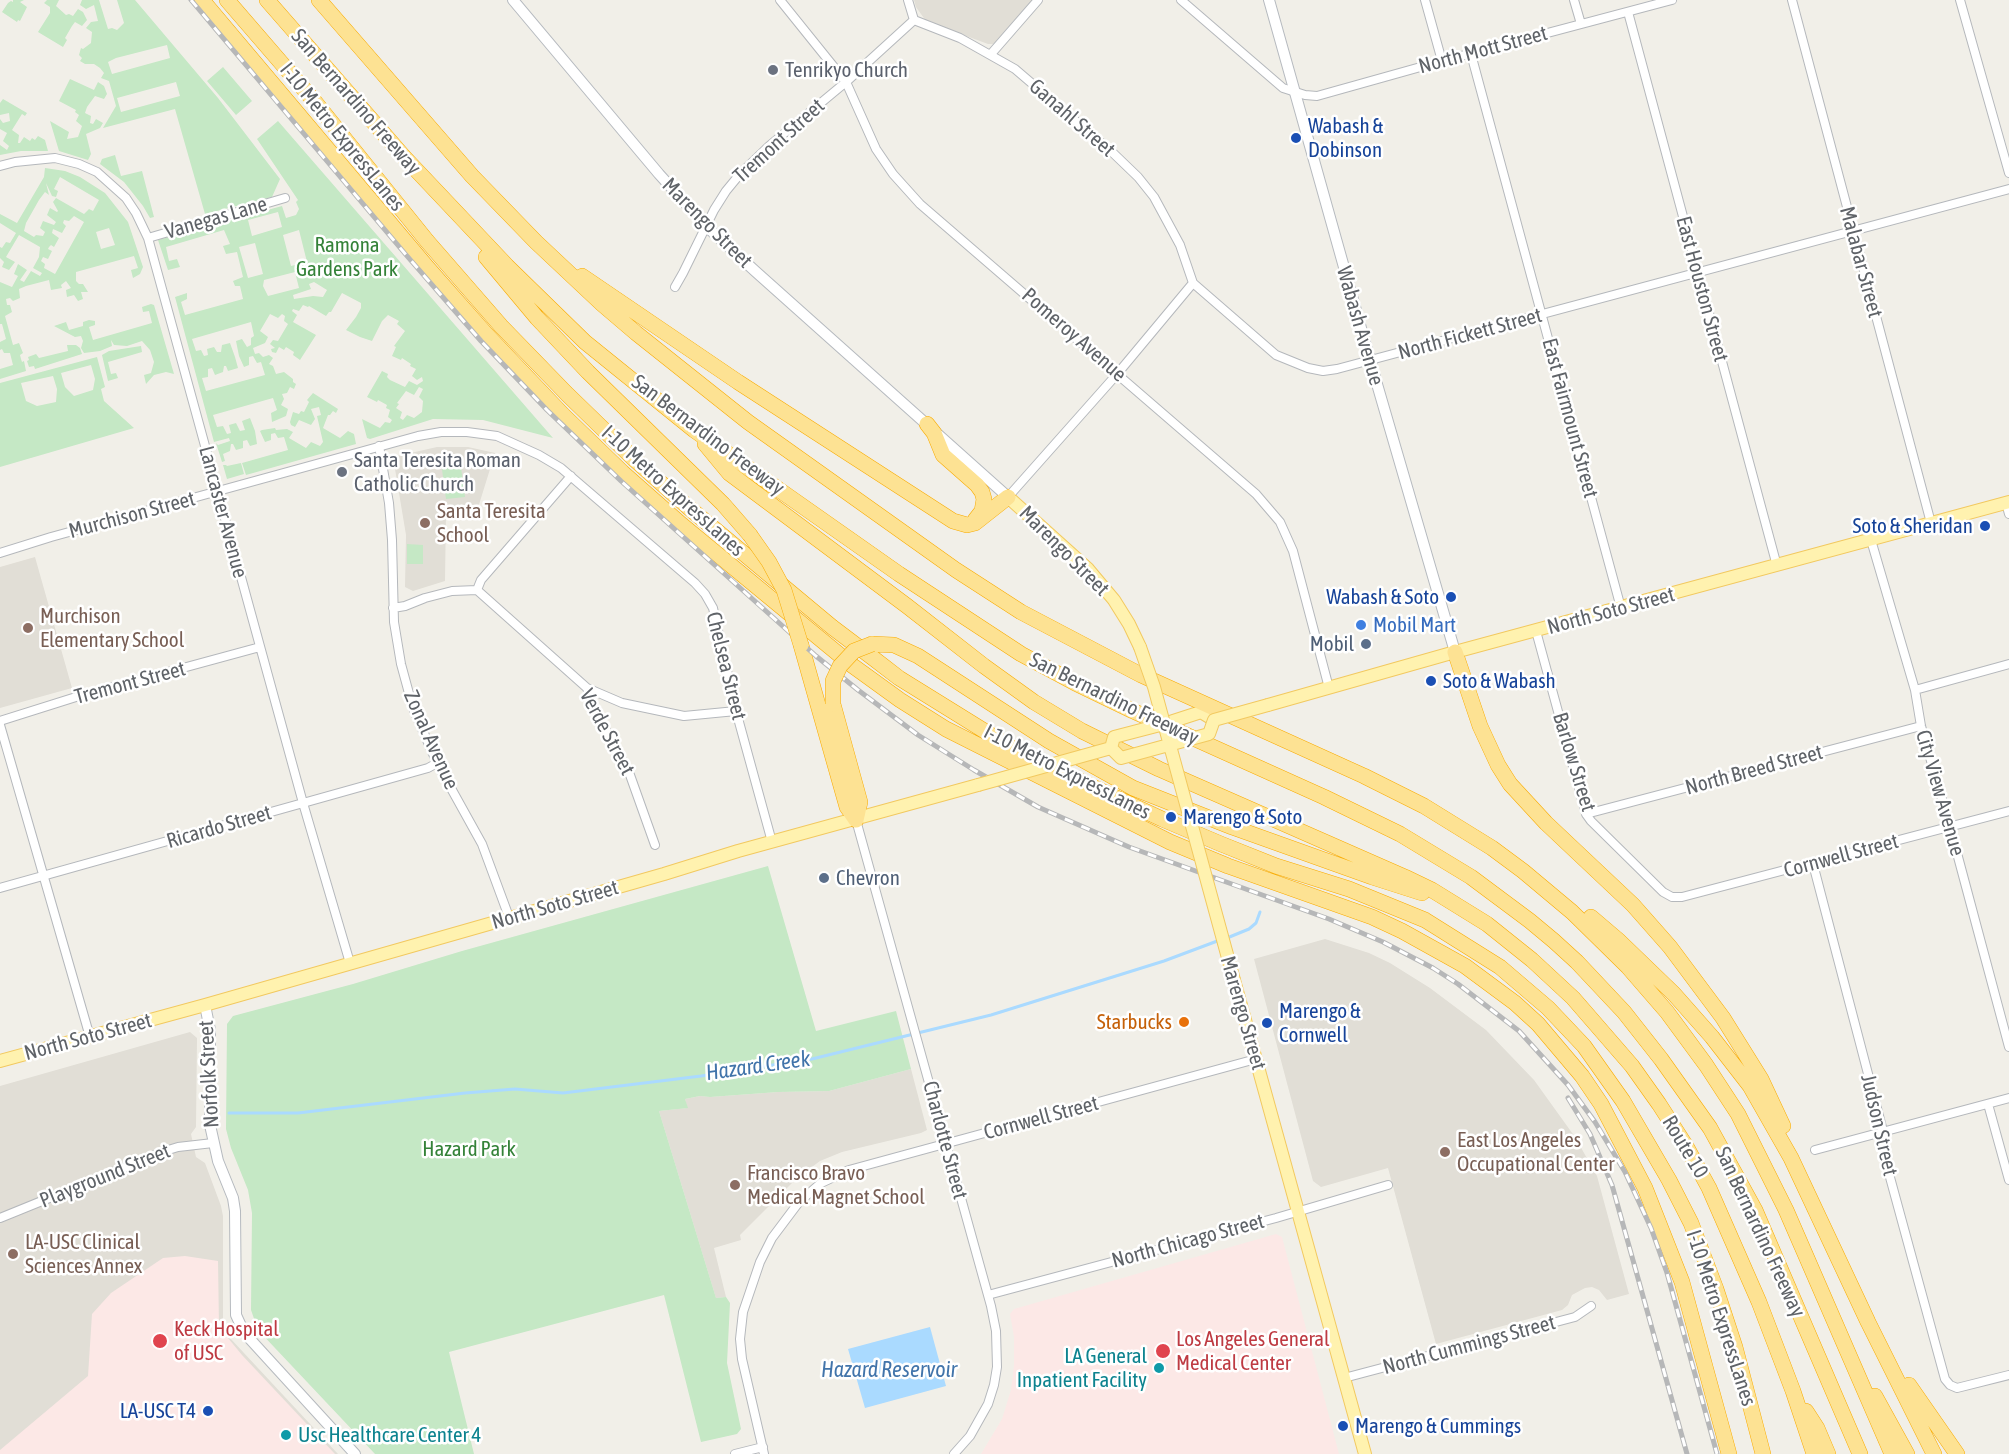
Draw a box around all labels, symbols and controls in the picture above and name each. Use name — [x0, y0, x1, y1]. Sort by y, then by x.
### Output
street label: North Mott Street — [1416, 21, 1550, 79]
street label: San Bernardino Freeway — [286, 24, 426, 180]
place label: Tenrikyo Church — [785, 57, 908, 83]
street label: I-10 Metro ExpressLanes — [274, 58, 410, 216]
marker: Tenrikyo Church — [766, 63, 780, 77]
street label: Ganahl Street — [1024, 74, 1120, 162]
street label: Tremont Street — [728, 94, 830, 188]
place label: Wabash & Dobinson — [1308, 113, 1383, 163]
marker: Wabash & Dobinson — [1289, 131, 1303, 145]
street label: Marengo Street — [657, 173, 757, 273]
street label: Vanegas Lane — [162, 191, 270, 245]
street label: Malabar Street — [1834, 204, 1888, 320]
street label: East Houston Street — [1670, 214, 1734, 364]
park label: Ramona Gardens Park — [296, 232, 398, 282]
street label: Wabash Avenue — [1331, 264, 1389, 388]
street label: Pomeroy Avenue — [1017, 283, 1131, 387]
street label: North Fickett Street — [1395, 303, 1545, 365]
street label: East Fairmount Street — [1537, 335, 1603, 501]
street label: San Bernardino Freeway — [627, 369, 789, 501]
street label: I-10 Metro ExpressLanes — [596, 420, 750, 562]
street label: Lancaster Avenue — [193, 443, 253, 581]
place label: Santa Teresita Roman Catholic Church — [354, 447, 521, 497]
marker: Santa Teresita Roman Catholic Church — [335, 465, 349, 479]
street label: Murchison Street — [66, 486, 198, 544]
place label: Santa Teresita School — [437, 498, 546, 548]
street label: Marengo Street — [1014, 501, 1114, 601]
place label: Soto & Sheridan — [1852, 513, 1973, 539]
marker: Santa Teresita School — [418, 516, 432, 530]
marker: Soto & Sheridan — [1978, 519, 1992, 533]
street label: North Soto Street — [1545, 582, 1677, 640]
place label: Wabash & Soto — [1326, 584, 1439, 610]
marker: Wabash & Soto — [1444, 590, 1458, 604]
place label: Murchison Elementary School — [40, 603, 184, 653]
street label: Chelsea Street — [700, 609, 752, 723]
place label: Mobil Mart — [1373, 612, 1456, 638]
marker: Mobil Mart — [1354, 618, 1368, 632]
marker: Murchison Elementary School — [21, 621, 35, 635]
place label: Mobil — [1310, 631, 1354, 657]
marker: Mobil — [1359, 637, 1373, 651]
street label: San Bernardino Freeway — [1025, 647, 1203, 751]
street label: Tremont Street — [72, 656, 188, 710]
place label: Soto & Wabash — [1443, 668, 1556, 694]
marker: Soto & Wabash — [1424, 674, 1438, 688]
street label: Verde Street — [574, 685, 640, 779]
street label: Zonal Avenue — [398, 687, 464, 793]
street label: Barlow Street — [1547, 709, 1601, 815]
street label: I-10 Metro ExpressLanes — [979, 719, 1155, 825]
street label: City View Avenue — [1910, 727, 1970, 859]
street label: North Breed Street — [1683, 740, 1825, 800]
street label: Ricardo Street — [164, 800, 274, 854]
place label: Marengo & Soto — [1183, 804, 1302, 830]
marker: Marengo & Soto — [1164, 810, 1178, 824]
street label: Cornwell Street — [1781, 829, 1901, 883]
place label: Chevron — [836, 865, 900, 891]
marker: Chevron — [817, 871, 831, 885]
street label: North Soto Street — [489, 875, 621, 935]
street label: Marengo Street — [1215, 953, 1271, 1073]
place label: Marengo & Cornwell — [1279, 998, 1361, 1048]
street label: North Soto Street — [22, 1008, 154, 1066]
place label: Starbucks — [1097, 1009, 1172, 1035]
marker: Starbucks — [1177, 1015, 1191, 1029]
marker: Marengo & Cornwell — [1260, 1016, 1274, 1030]
street label: Norfolk Street — [194, 1020, 224, 1128]
water label: Hazard Creek — [704, 1046, 812, 1086]
street label: Judson Street — [1855, 1072, 1903, 1178]
street label: Charlotte Street — [917, 1078, 973, 1202]
street label: Cornwell Street — [981, 1091, 1101, 1145]
street label: Route 10 — [1657, 1111, 1713, 1183]
place label: East Los Angeles Occupational Center — [1457, 1127, 1615, 1177]
park label: Hazard Park — [422, 1136, 516, 1162]
street label: Playground Street — [36, 1138, 174, 1214]
street label: San Bernardino Freeway — [1710, 1143, 1810, 1321]
marker: East Los Angeles Occupational Center — [1438, 1145, 1452, 1159]
place label: Francisco Bravo Medical Magnet School — [747, 1160, 925, 1210]
marker: Francisco Bravo Medical Magnet School — [728, 1178, 742, 1192]
street label: North Chicago Street — [1109, 1209, 1267, 1273]
street label: I-10 Metro ExpressLanes — [1681, 1227, 1761, 1409]
place label: LA-USC Clinical Sciences Annex — [25, 1229, 142, 1279]
marker: LA-USC Clinical Sciences Annex — [6, 1247, 20, 1261]
street label: North Cummings Street — [1380, 1310, 1558, 1380]
place label: Keck Hospital of USC — [174, 1316, 279, 1366]
place label: Los Angeles General Medical Center — [1176, 1326, 1330, 1376]
marker: Keck Hospital of USC — [151, 1332, 169, 1350]
marker: Los Angeles General Medical Center — [1154, 1342, 1172, 1360]
place label: LA General Inpatient Facility — [1017, 1343, 1147, 1393]
water label: Hazard Reservoir — [821, 1357, 957, 1383]
marker: LA General Inpatient Facility — [1152, 1361, 1166, 1375]
place label: LA-USC T4 — [120, 1398, 196, 1424]
marker: LA-USC T4 — [201, 1404, 215, 1418]
place label: Marengo & Cummings — [1355, 1413, 1521, 1439]
marker: Marengo & Cummings — [1336, 1419, 1350, 1433]
place label: Usc Healthcare Center 4 — [298, 1422, 481, 1448]
marker: Usc Healthcare Center 4 — [279, 1428, 293, 1442]

